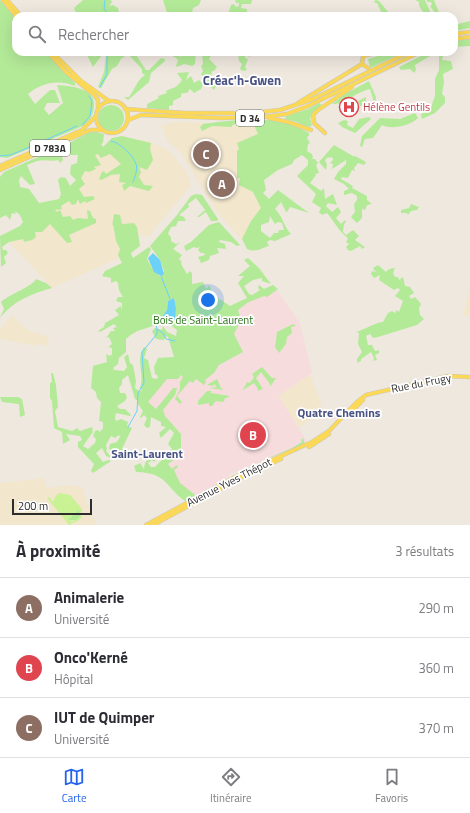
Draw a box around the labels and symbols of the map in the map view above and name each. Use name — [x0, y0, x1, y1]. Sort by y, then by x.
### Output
district label: Créac'h-Gwen — [203, 70, 281, 90]
hospital icon: Hélène Gentils — [338, 96, 360, 118]
place label: Hélène Gentils — [363, 99, 430, 115]
road number: D 34 — [236, 110, 264, 126]
pin: C — [193, 139, 219, 169]
road number: D 783A — [30, 140, 70, 156]
pin: A — [209, 169, 235, 199]
your location — [198, 290, 218, 310]
park label: Bois de Saint-Laurent — [153, 312, 253, 328]
street label: Rue du Frugy — [390, 369, 453, 397]
district label: Quatre Chemins — [298, 403, 381, 422]
pin: B — [240, 420, 266, 450]
district label: Saint-Laurent — [111, 444, 183, 463]
street label: Avenue Yves Thépot — [184, 454, 274, 510]
scale bar — [12, 497, 92, 516]

